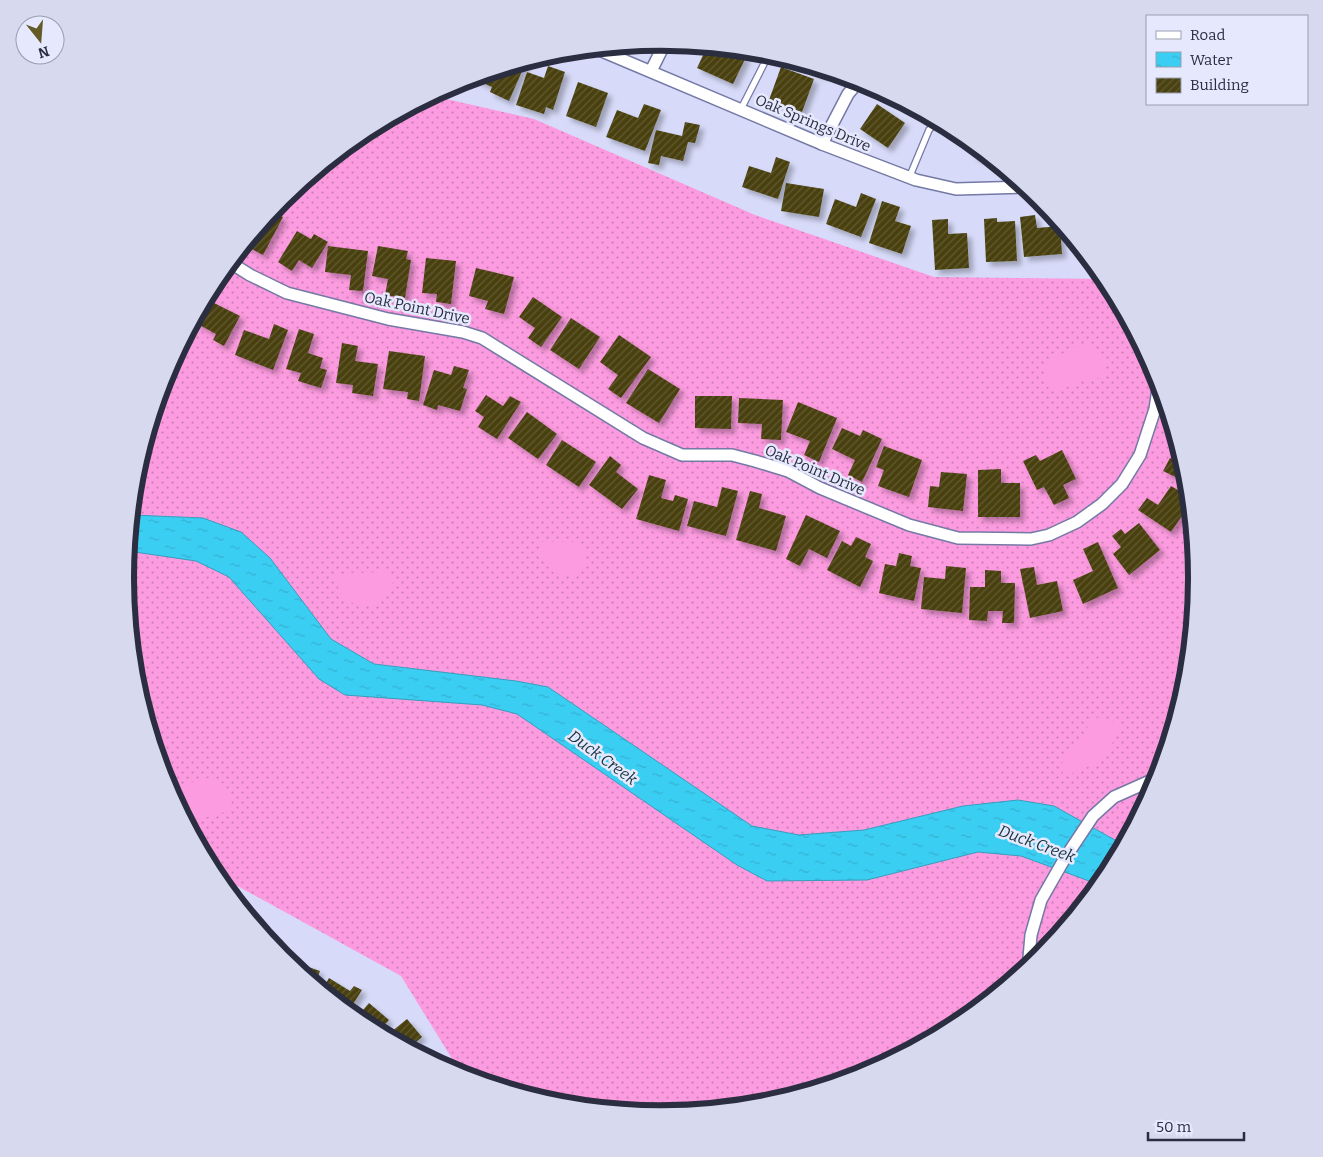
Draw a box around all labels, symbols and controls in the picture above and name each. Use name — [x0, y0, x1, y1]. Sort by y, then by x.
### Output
north arrow — [15, 15, 65, 65]
legend — [1146, 15, 1308, 105]
text: Road — [1190, 26, 1225, 44]
text: N — [36, 42, 51, 62]
text: Water — [1190, 51, 1233, 69]
text: Building — [1190, 76, 1249, 94]
street label: Oak Springs Drive — [753, 91, 873, 155]
street label: Oak Point Drive — [363, 288, 471, 328]
street label: Oak Point Drive — [762, 441, 868, 499]
water label: Duck Creek — [565, 726, 641, 789]
water label: Duck Creek — [996, 821, 1078, 866]
scale bar — [1148, 1110, 1244, 1142]
text: 50 m — [1156, 1118, 1192, 1136]

